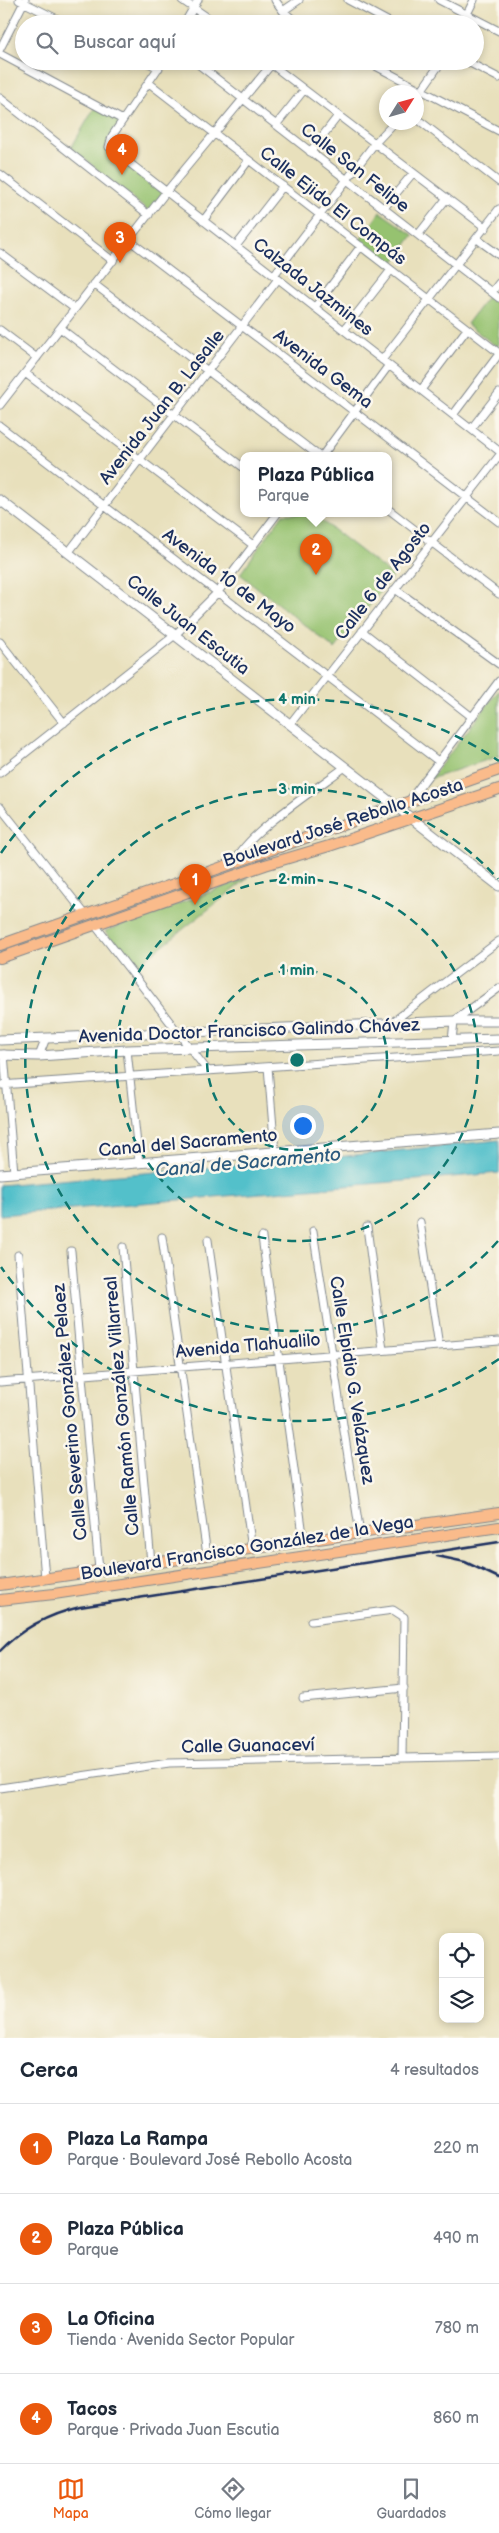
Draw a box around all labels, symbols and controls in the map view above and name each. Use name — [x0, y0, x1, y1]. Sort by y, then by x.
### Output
search box — [15, 15, 484, 70]
icon: search — [33, 29, 61, 57]
text: Buscar aquí — [73, 31, 176, 54]
north arrow — [379, 85, 424, 130]
street label: Calle San Felipe — [296, 119, 414, 217]
pin: 4 — [106, 134, 138, 175]
street label: Calle Ejido El Compás — [255, 142, 411, 270]
pin: 3 — [104, 222, 136, 263]
street label: Calzada Jazmines — [249, 234, 377, 340]
street label: Avenida Juan B. Lasalle — [95, 325, 229, 489]
street label: Avenida Gema — [269, 325, 377, 413]
popup — [240, 452, 392, 517]
text: Plaza Pública — [258, 464, 374, 487]
text: Parque — [258, 487, 309, 506]
street label: Calle 6 de Agosto — [331, 518, 435, 644]
street label: Avenida 10 de Mayo — [158, 524, 300, 638]
pin: 2 — [300, 534, 332, 575]
street label: Calle Juan Escutia — [122, 570, 254, 680]
text: 4 min — [278, 690, 316, 709]
street label: Boulevard José Rebollo Acosta — [220, 774, 466, 872]
text: 3 min — [278, 780, 316, 799]
pin: 1 — [179, 864, 211, 905]
text: 2 min — [278, 870, 316, 889]
text: 1 min — [279, 961, 315, 980]
street label: Avenida Doctor Francisco Galindo Chávez — [78, 1015, 420, 1047]
centre of rings — [288, 1051, 306, 1069]
your location — [290, 1113, 316, 1139]
street label: Canal del Sacramento — [98, 1125, 278, 1161]
water label: Canal de Sacramento — [154, 1143, 342, 1183]
street label: Calle Elpidio G. Velázquez — [325, 1274, 379, 1486]
street label: Calle Ramón González Villarreal — [100, 1275, 144, 1537]
street label: Calle Severino González Pelaez — [48, 1282, 92, 1541]
street label: Avenida Tlahualilo — [175, 1329, 321, 1363]
street label: Boulevard Francisco González de la Vega — [79, 1511, 415, 1585]
street label: Calle Guanaceví — [181, 1734, 316, 1758]
map controls — [439, 1933, 484, 2023]
button: locate — [439, 1933, 484, 1978]
button: layers — [439, 1978, 484, 2023]
text: Cerca — [20, 2058, 78, 2083]
text: 4 resultados — [390, 2061, 479, 2080]
text: Plaza La Rampa — [67, 2128, 208, 2151]
text: 1 — [33, 2139, 39, 2158]
text: 220 m — [433, 2139, 479, 2158]
text: Parque · Boulevard José Rebollo Acosta — [67, 2151, 352, 2170]
text: Plaza Pública — [67, 2218, 184, 2241]
text: 2 — [31, 2229, 41, 2248]
text: 490 m — [433, 2229, 479, 2248]
text: Parque — [67, 2241, 119, 2260]
text: La Oficina — [67, 2308, 155, 2331]
text: 3 — [31, 2319, 41, 2338]
text: 780 m — [435, 2319, 479, 2338]
text: Tienda · Avenida Sector Popular — [67, 2331, 294, 2350]
text: Tacos — [67, 2398, 117, 2421]
text: 4 — [31, 2409, 41, 2428]
text: 860 m — [433, 2409, 479, 2428]
text: Parque · Privada Juan Escutia — [67, 2421, 280, 2440]
tab: Mapa — [53, 2475, 89, 2522]
tab: Cómo llegar — [194, 2475, 271, 2522]
tab: Guardados — [376, 2475, 446, 2522]

